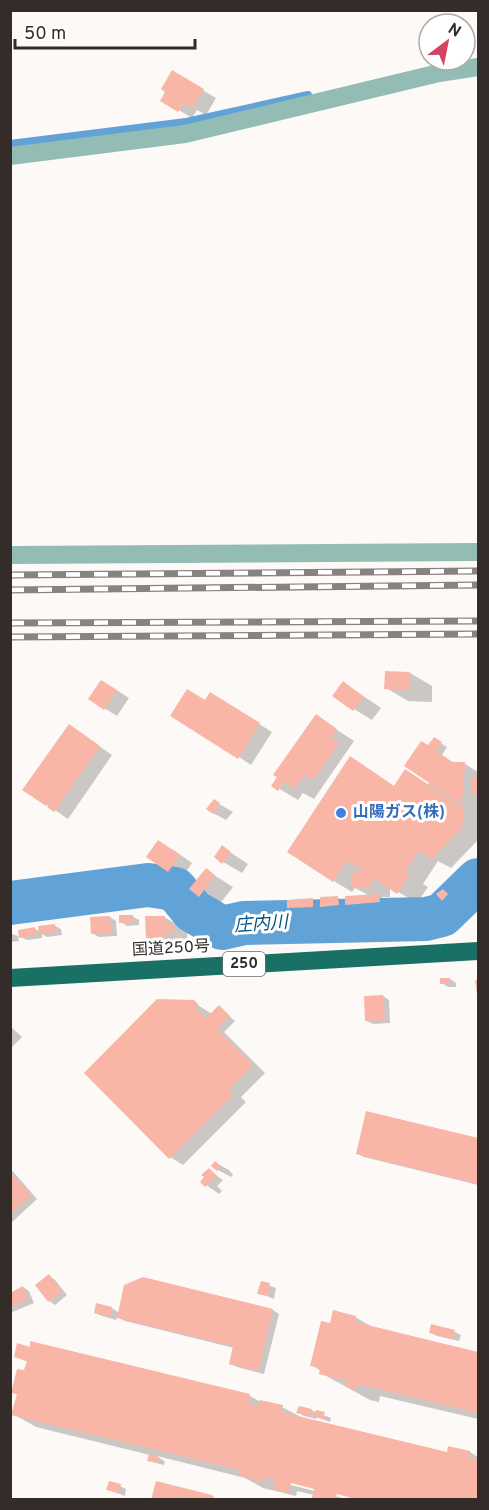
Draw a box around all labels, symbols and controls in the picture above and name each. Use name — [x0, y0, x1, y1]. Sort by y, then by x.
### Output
scale bar — [15, 12, 195, 50]
north arrow — [417, 12, 477, 72]
text: N — [444, 19, 464, 43]
text: 50 m — [24, 23, 66, 46]
place label: 山陽ガス(株) — [353, 803, 445, 823]
marker: 山陽ガス(株) — [334, 806, 348, 820]
water label: 庄内川 — [233, 912, 291, 938]
street label: 国道250号 — [132, 937, 210, 961]
road number: 250 — [223, 952, 265, 976]

